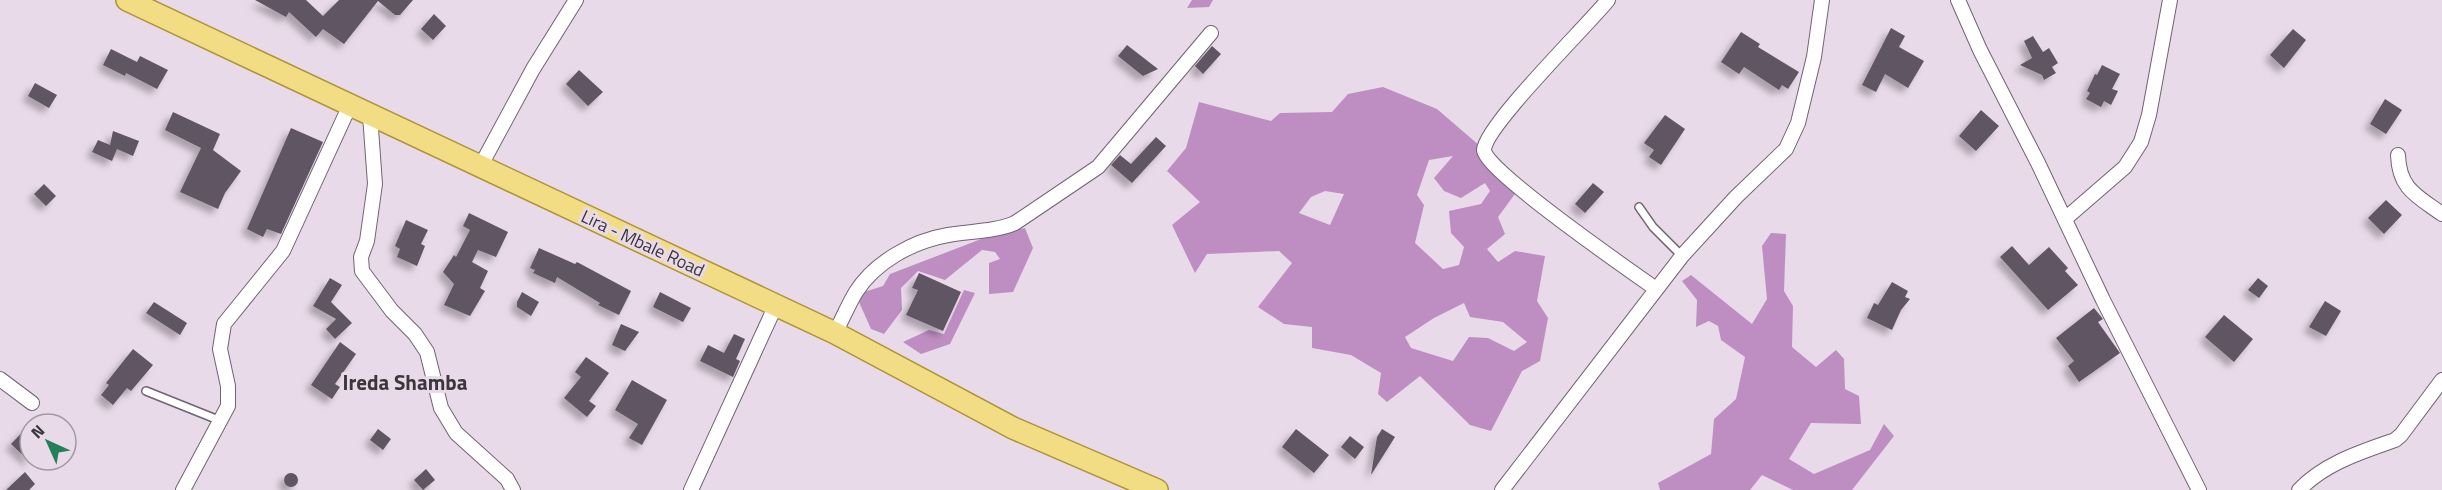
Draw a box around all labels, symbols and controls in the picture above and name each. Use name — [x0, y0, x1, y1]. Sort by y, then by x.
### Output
street label: Lira - Mbale Road — [577, 203, 709, 283]
district label: Ireda Shamba — [343, 366, 468, 398]
north arrow — [18, 412, 78, 472]
text: N — [25, 419, 50, 444]

